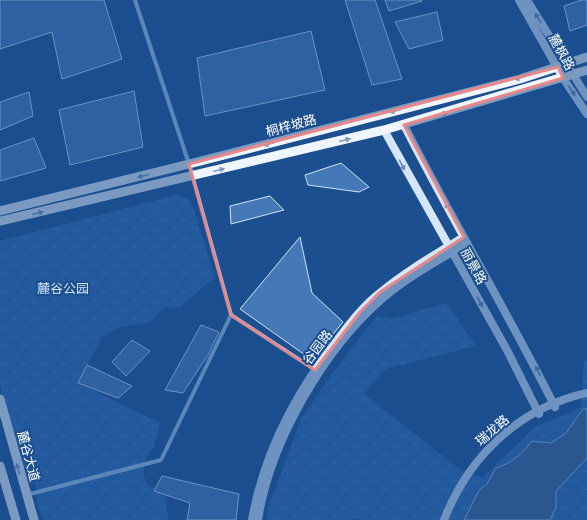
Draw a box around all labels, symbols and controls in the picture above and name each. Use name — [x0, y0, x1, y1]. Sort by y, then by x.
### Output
one-way arrow — [534, 12, 541, 24]
street label: 麓枫路 — [546, 32, 578, 73]
one-way arrow — [514, 76, 527, 82]
one-way arrow — [568, 86, 576, 96]
one-way arrow — [388, 108, 400, 114]
one-way arrow — [436, 111, 448, 117]
street label: 桐梓坡路 — [264, 112, 318, 139]
one-way arrow — [339, 136, 352, 142]
one-way arrow — [263, 141, 275, 147]
one-way arrow — [399, 159, 406, 171]
one-way arrow — [213, 167, 225, 173]
one-way arrow — [137, 173, 149, 179]
one-way arrow — [445, 203, 452, 214]
one-way arrow — [32, 209, 44, 215]
street label: 丽景路 — [458, 246, 490, 287]
park label: 麓谷公园 — [37, 281, 89, 296]
one-way arrow — [477, 296, 484, 308]
street label: 谷园路 — [300, 327, 335, 367]
one-way arrow — [535, 366, 541, 377]
street label: 瑞龙路 — [473, 412, 512, 449]
street label: 麓谷大道 — [15, 429, 42, 483]
one-way arrow — [15, 463, 21, 475]

